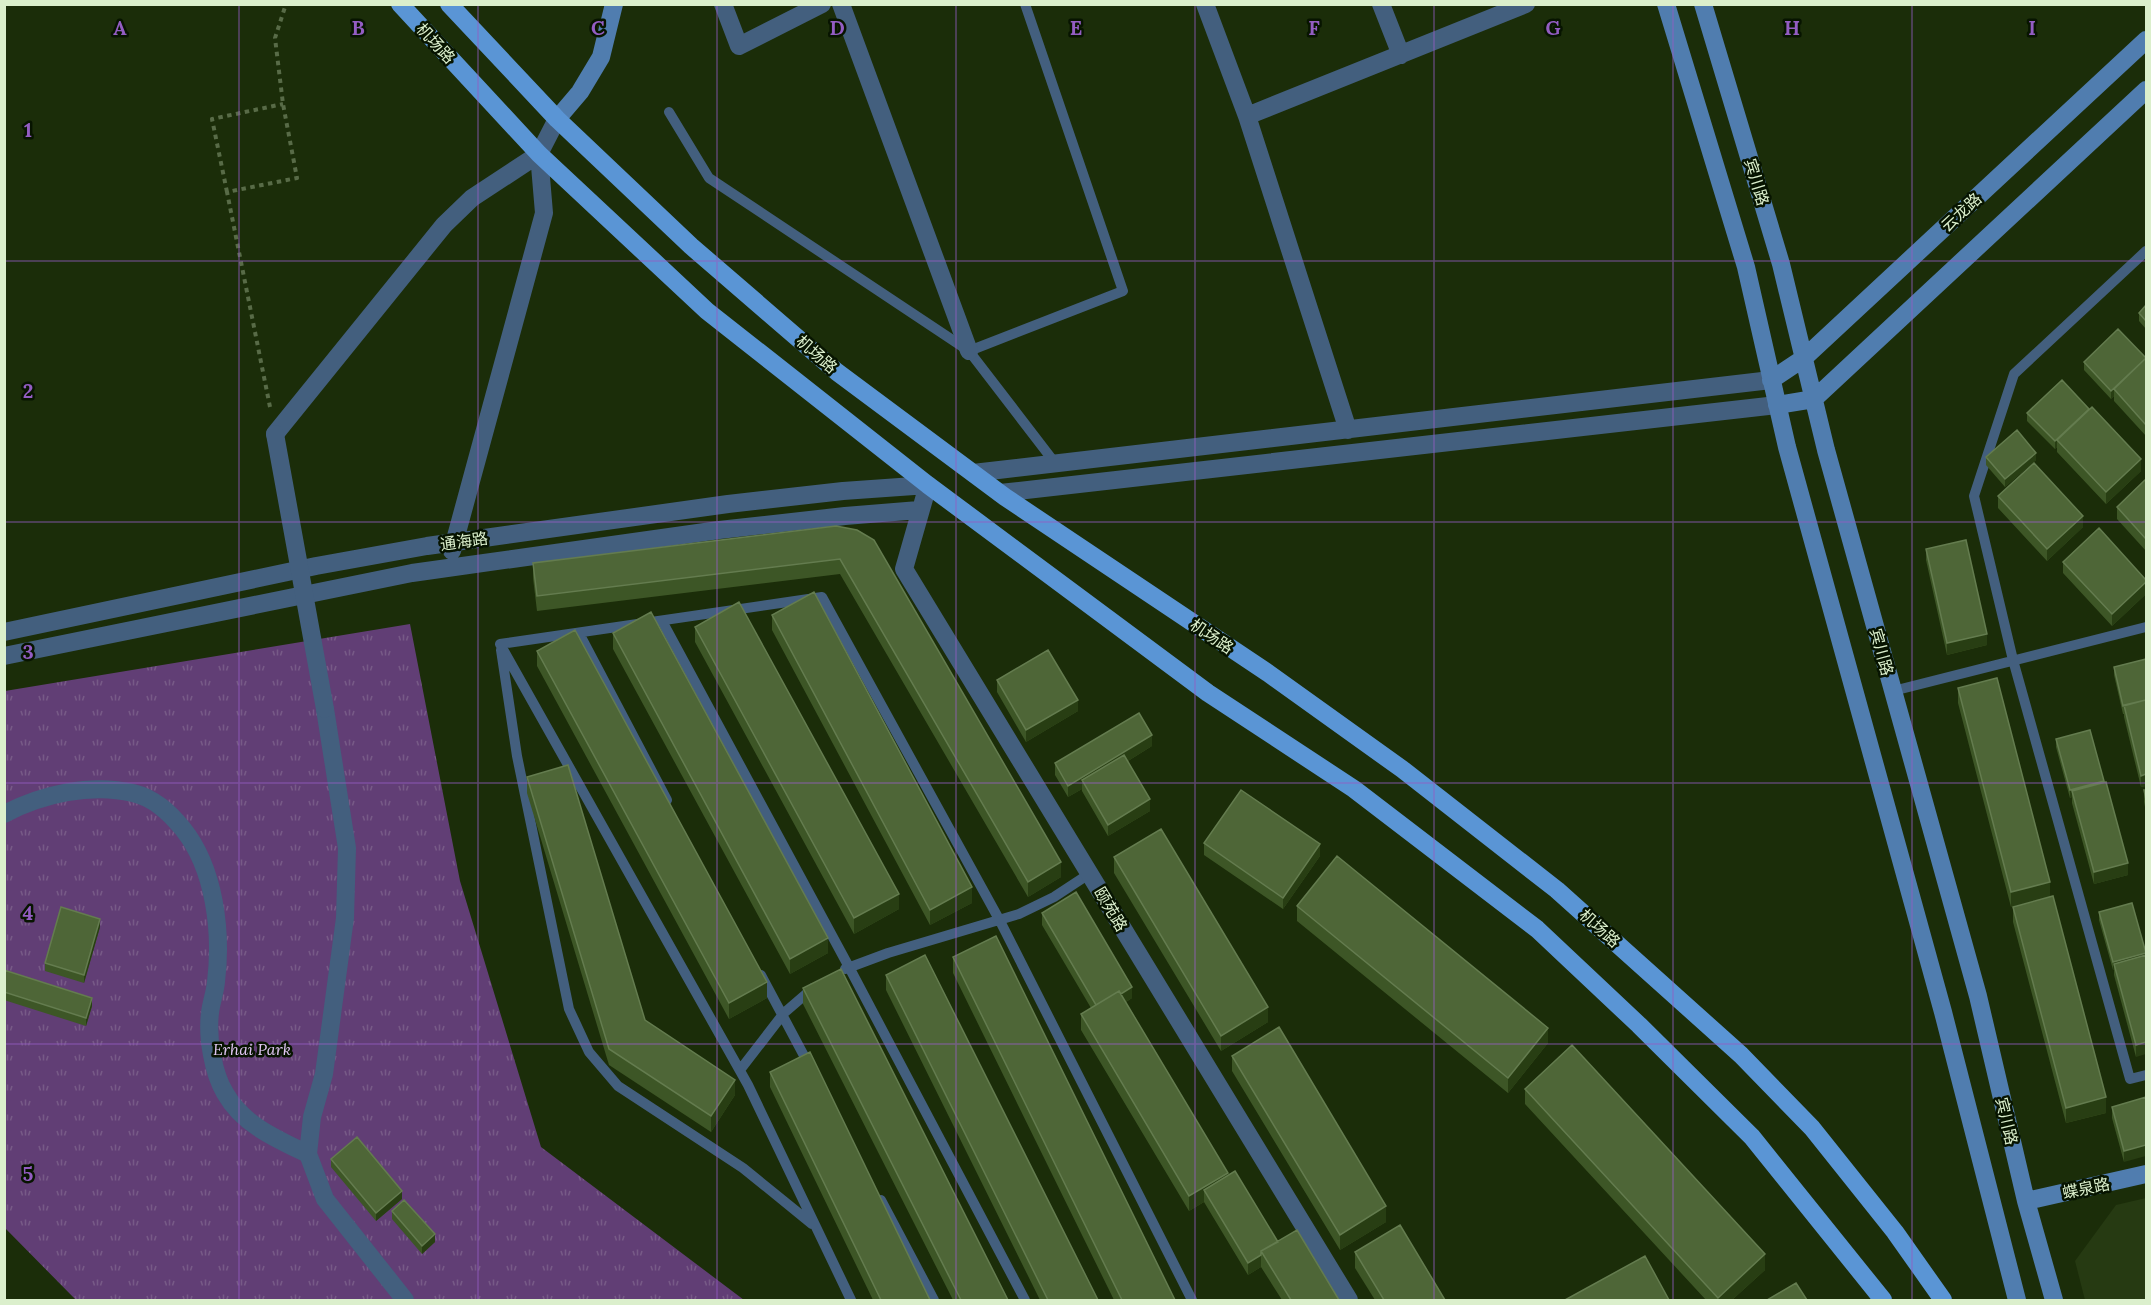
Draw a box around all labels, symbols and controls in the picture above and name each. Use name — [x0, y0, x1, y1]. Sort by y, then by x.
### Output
text: A — [113, 15, 127, 40]
text: B — [351, 15, 365, 40]
text: C — [591, 15, 605, 40]
text: D — [829, 15, 845, 40]
text: E — [1070, 15, 1082, 40]
text: F — [1308, 15, 1320, 40]
text: G — [1545, 15, 1561, 40]
text: H — [1784, 15, 1800, 40]
text: I — [2028, 15, 2036, 40]
street label: 机场路 — [412, 19, 460, 67]
text: 1 — [24, 117, 32, 142]
street label: 宾川路 — [1740, 156, 1774, 208]
street label: 云龙路 — [1937, 188, 1985, 236]
street label: 机场路 — [792, 331, 842, 377]
text: 2 — [23, 378, 33, 403]
street label: 通海路 — [439, 528, 489, 554]
street label: 机场路 — [1187, 614, 1237, 658]
street label: 宾川路 — [1866, 626, 1898, 678]
text: 3 — [22, 639, 34, 664]
street label: 颐苑路 — [1090, 883, 1132, 935]
text: 4 — [23, 900, 34, 925]
street label: 机场路 — [1575, 905, 1625, 951]
park label: Erhai Park — [213, 1039, 291, 1059]
street label: 宾川路 — [1992, 1095, 2022, 1147]
text: 5 — [23, 1161, 34, 1186]
street label: 蝶泉路 — [2060, 1173, 2112, 1203]

